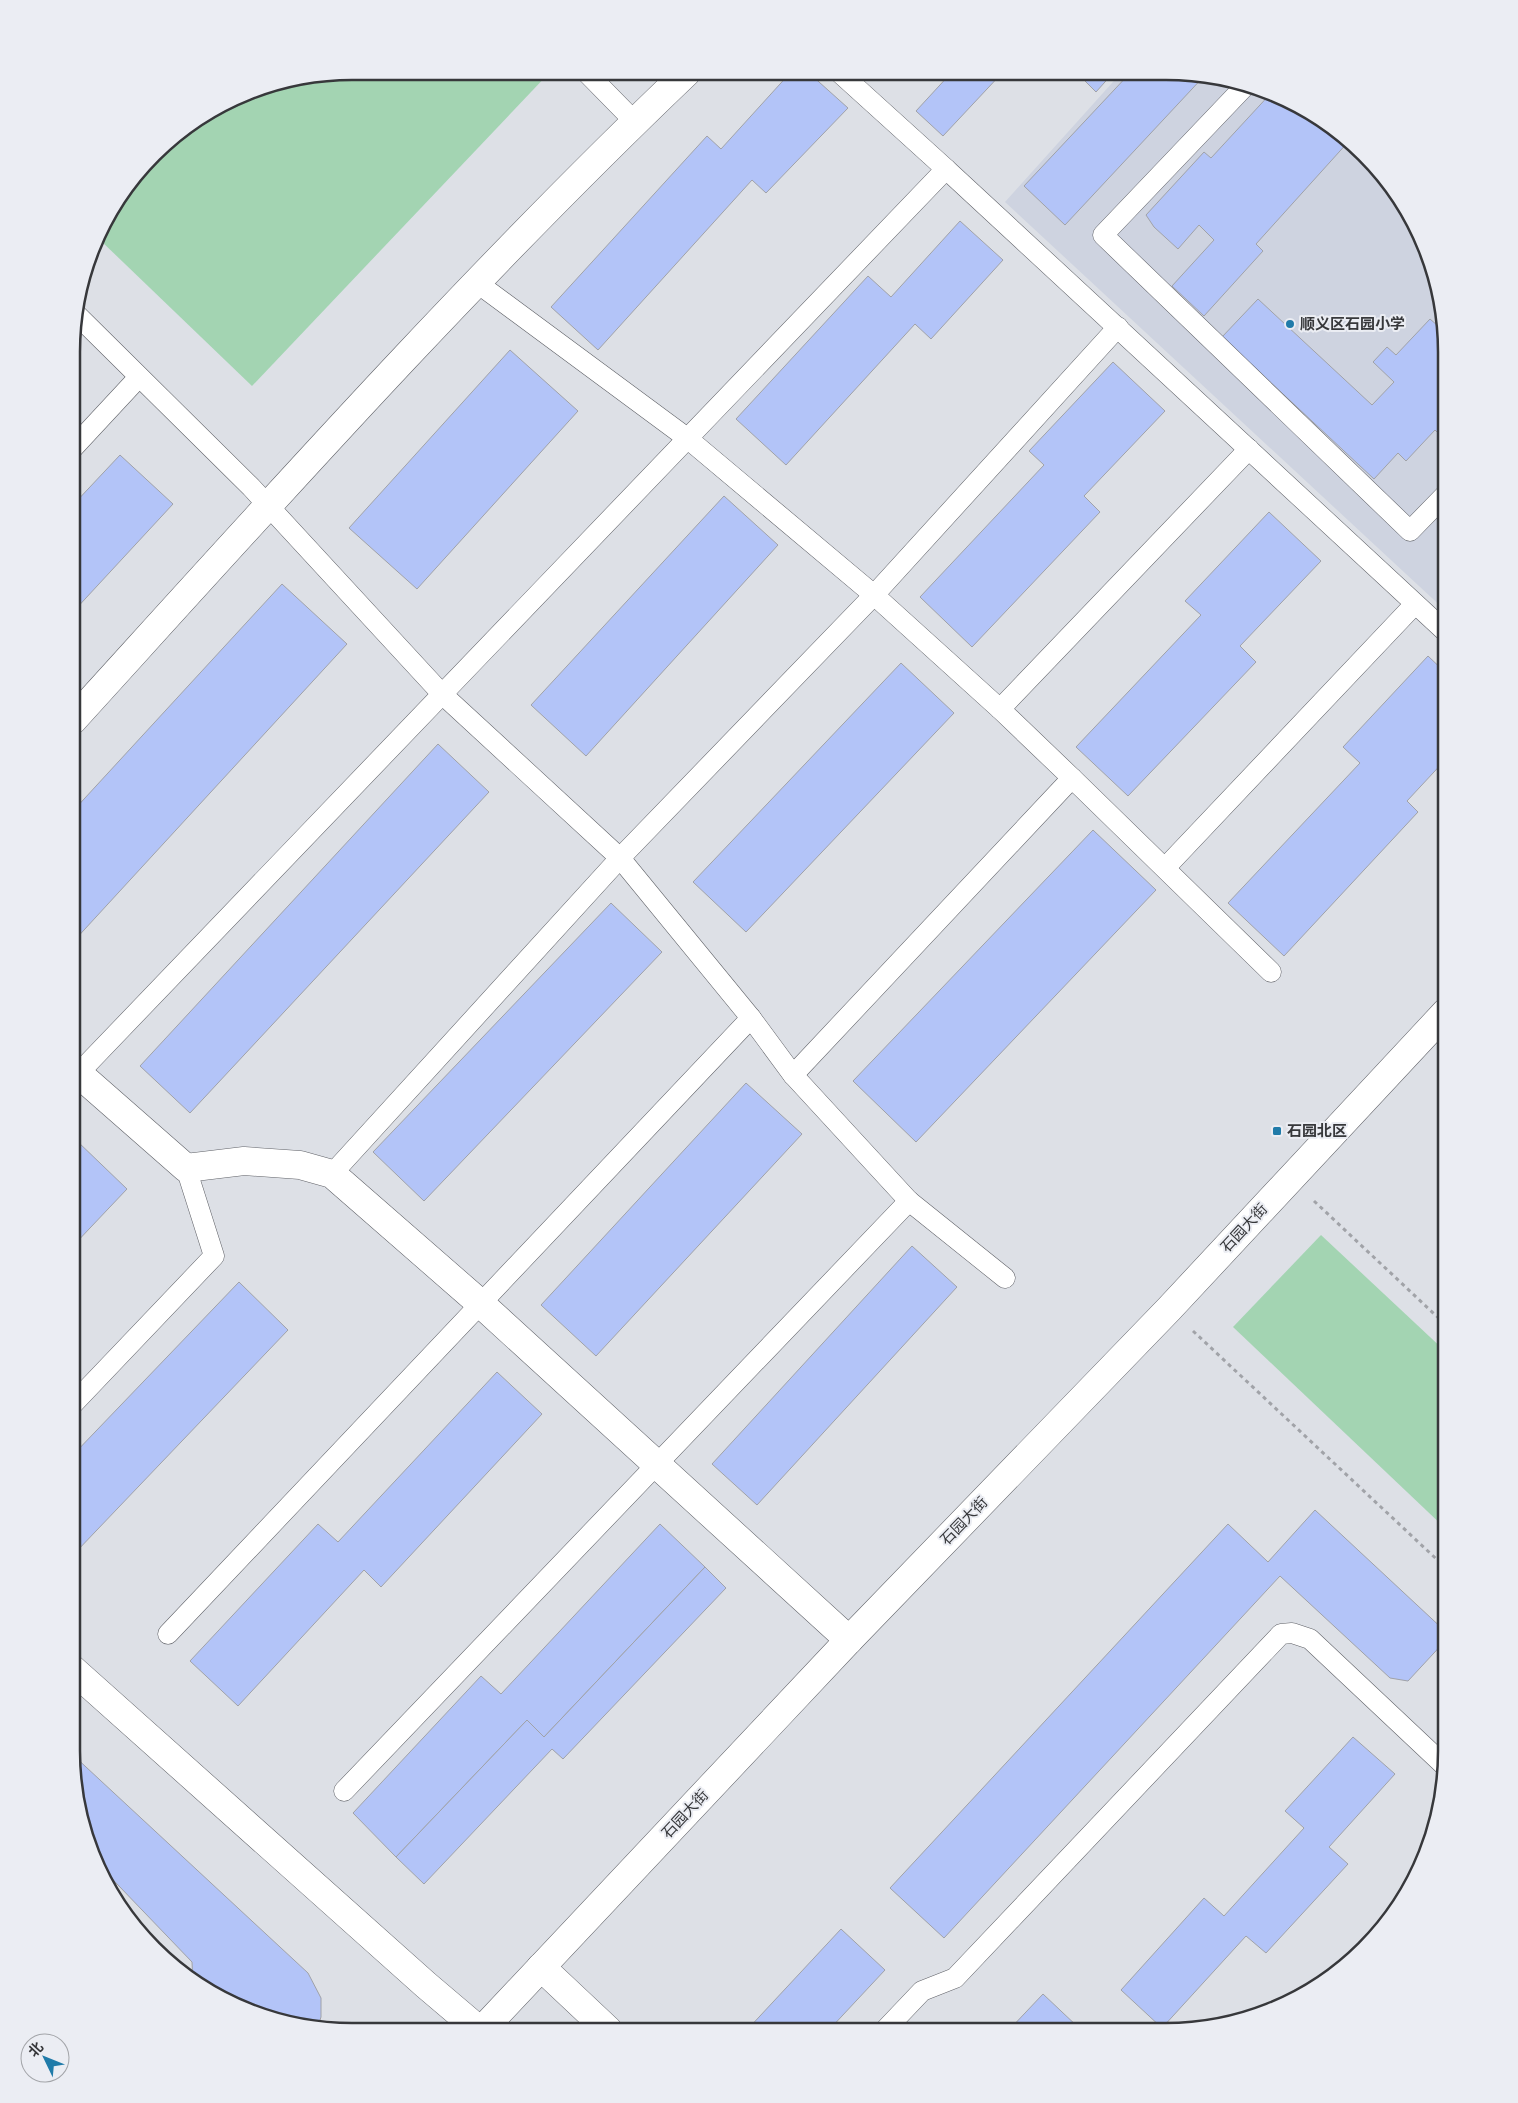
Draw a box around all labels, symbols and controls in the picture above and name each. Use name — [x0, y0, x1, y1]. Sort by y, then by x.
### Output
place label: 顺义区石园小学 — [1300, 315, 1405, 332]
marker: 顺义区石园小学 — [1284, 318, 1296, 330]
place label: 石园北区 — [1287, 1123, 1347, 1139]
marker: 石园北区 — [1271, 1125, 1283, 1137]
street label: 石园大街 — [1218, 1201, 1270, 1255]
street label: 石园大街 — [937, 1494, 991, 1548]
street label: 石园大街 — [659, 1787, 711, 1841]
north arrow — [20, 2033, 70, 2083]
text: 北 — [25, 2039, 46, 2060]

